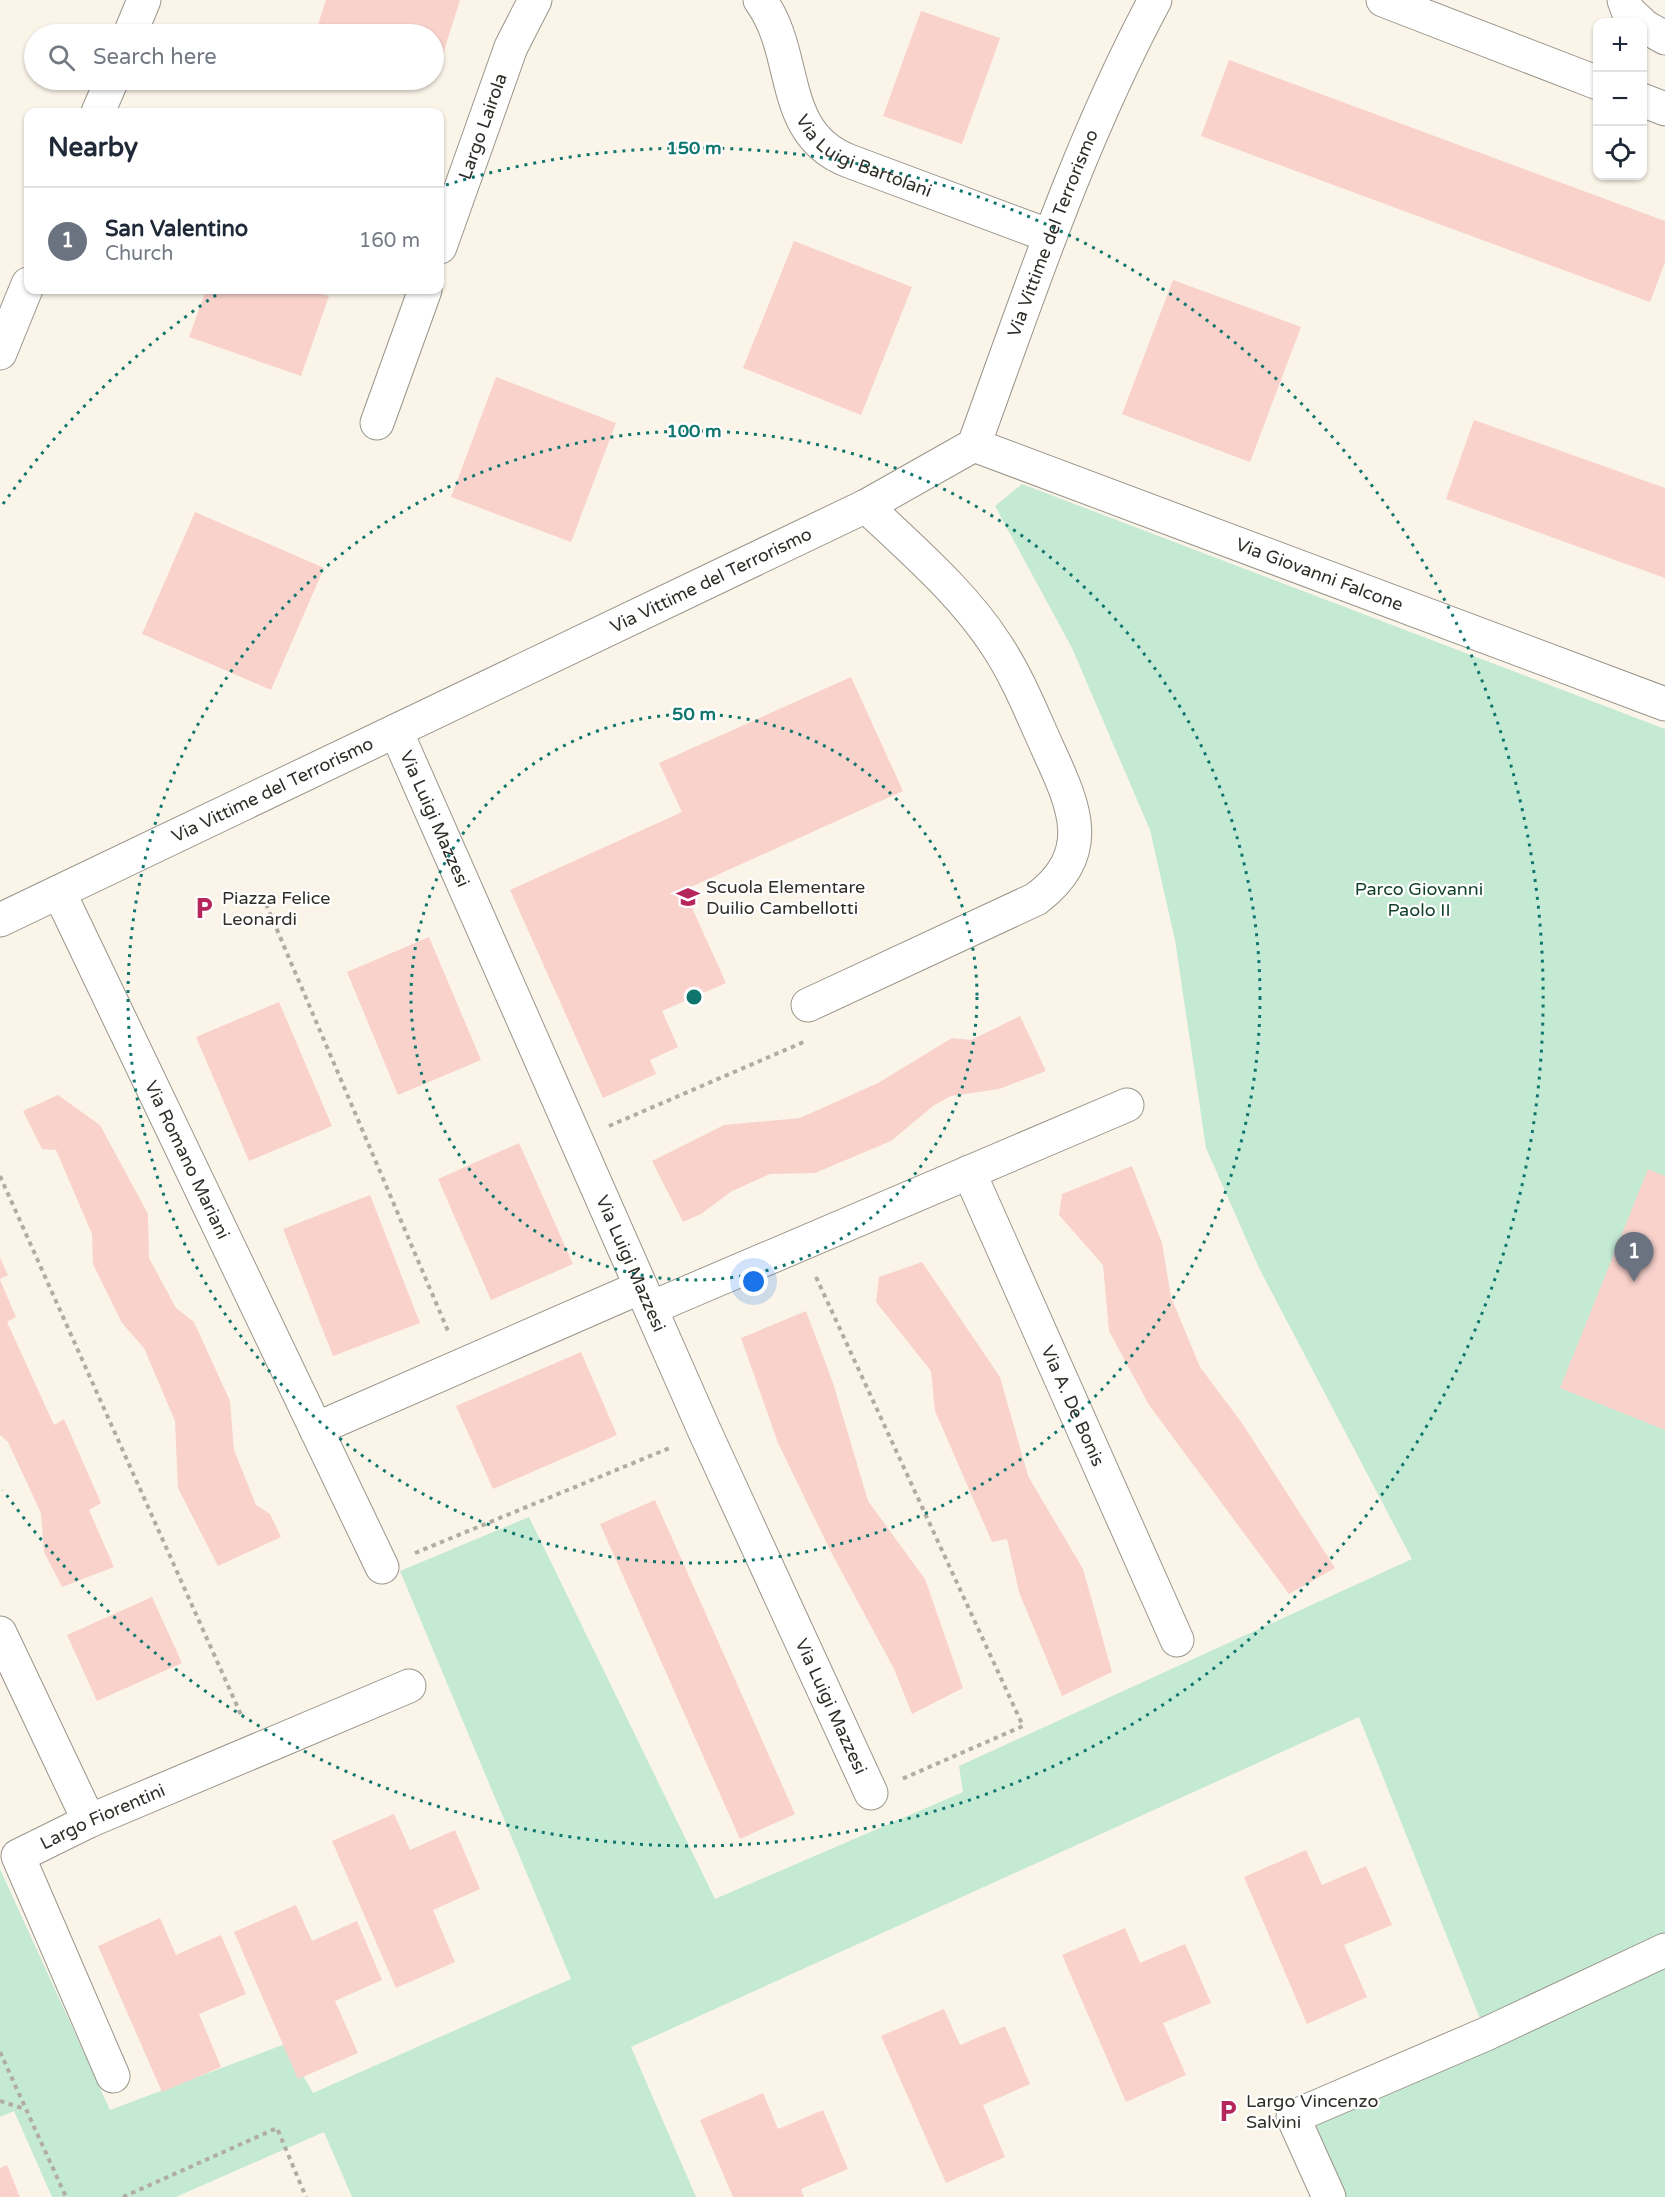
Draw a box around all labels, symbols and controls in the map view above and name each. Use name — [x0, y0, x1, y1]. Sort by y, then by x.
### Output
map controls — [1593, 18, 1647, 180]
button: + — [1593, 18, 1647, 72]
search box — [24, 24, 444, 90]
icon: search — [45, 41, 78, 74]
text: Search here — [93, 44, 217, 70]
street label: Largo Lairola — [454, 70, 512, 182]
button: − — [1593, 72, 1647, 126]
street label: Via Luigi Bartolani — [791, 111, 935, 202]
street label: Via Vittime del Terrorismo — [1003, 126, 1103, 340]
button: locate — [1593, 126, 1647, 180]
text: Nearby — [48, 132, 138, 163]
text: 150 m — [666, 137, 722, 159]
text: San Valentino — [105, 216, 248, 242]
text: 1 — [61, 229, 74, 253]
text: 160 m — [359, 229, 420, 253]
text: Church — [105, 242, 173, 266]
text: 100 m — [666, 420, 722, 442]
street label: Via Vittime del Terrorismo — [607, 523, 815, 638]
street label: Via Giovanni Falcone — [1233, 533, 1406, 616]
text: 50 m — [672, 703, 716, 725]
street label: Via Vittime del Terrorismo — [168, 732, 377, 847]
street label: Via Luigi Mazzesi — [395, 747, 474, 890]
place label: Scuola Elementare Duilio Cambellotti — [706, 876, 865, 919]
park label: Parco Giovanni Paolo II — [1355, 878, 1483, 921]
school or university icon: Scuola Elementare Duilio Cambellotti — [675, 884, 701, 910]
place label: Piazza Felice Leonardi — [222, 887, 330, 930]
parking icon: Piazza Felice Leonardi — [191, 895, 217, 921]
centre of rings — [684, 987, 704, 1007]
street label: Via Romano Mariani — [140, 1077, 234, 1243]
street label: Via Luigi Mazzesi — [591, 1192, 670, 1335]
pin: 1 — [1614, 1232, 1654, 1282]
your location — [739, 1267, 768, 1296]
street label: Via A. De Bonis — [1037, 1342, 1109, 1470]
street label: Via Luigi Mazzesi — [790, 1635, 872, 1778]
street label: Largo Fiorentini — [36, 1779, 168, 1854]
place label: Largo Vincenzo Salvini — [1246, 2090, 1378, 2133]
parking icon: Largo Vincenzo Salvini — [1215, 2098, 1241, 2124]

